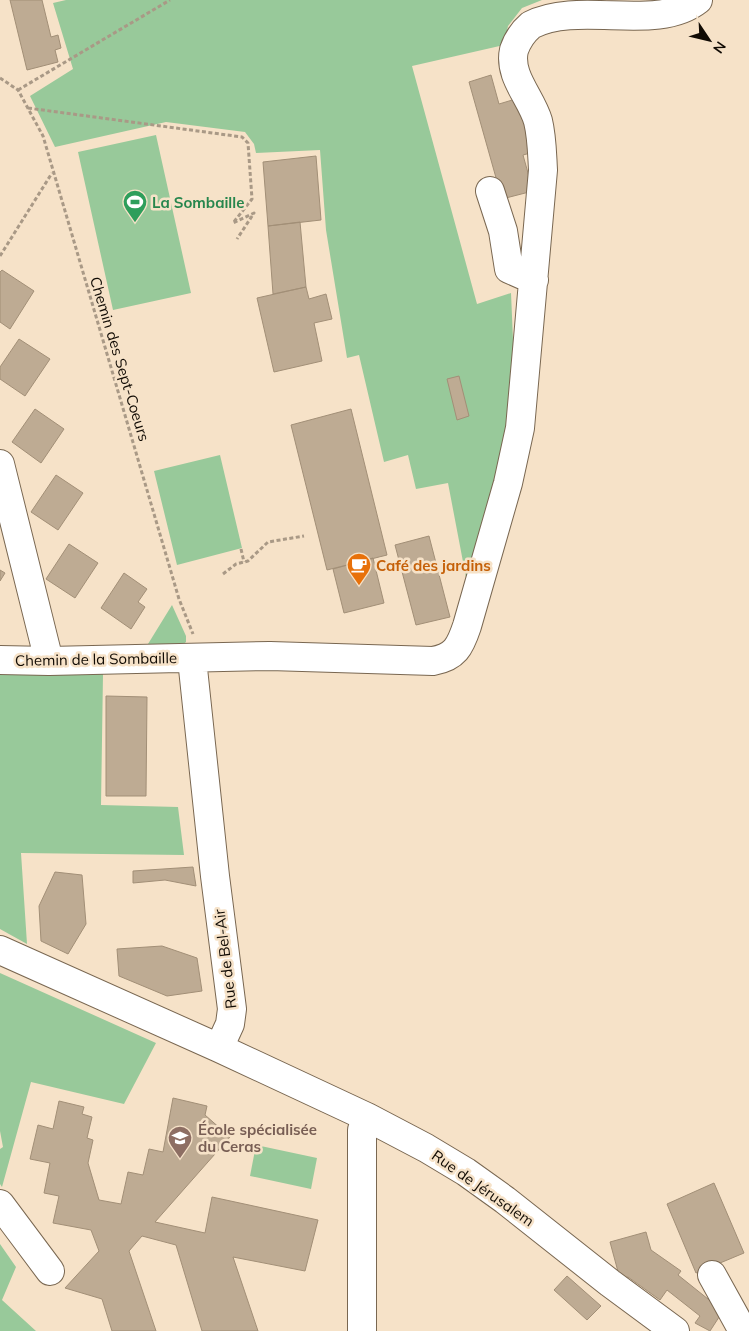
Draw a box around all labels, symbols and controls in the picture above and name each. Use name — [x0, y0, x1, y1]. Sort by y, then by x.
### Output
north arrow — [684, 15, 734, 65]
text: N — [709, 38, 730, 57]
sports icon: La Sombaille — [122, 189, 148, 223]
place label: La Sombaille — [152, 193, 244, 212]
street label: Chemin des Sept-Coeurs — [86, 274, 154, 444]
cafe icon: Café des jardins — [346, 552, 372, 586]
place label: Café des jardins — [376, 556, 491, 575]
street label: Chemin de la Sombaille — [15, 648, 177, 670]
street label: Rue de Bel-Air — [209, 908, 241, 1010]
place label: École spécialisée du Ceras — [198, 1120, 317, 1156]
school or university icon: École spécialisée du Ceras — [167, 1125, 193, 1159]
street label: Rue de Jérusalem — [428, 1146, 538, 1230]

